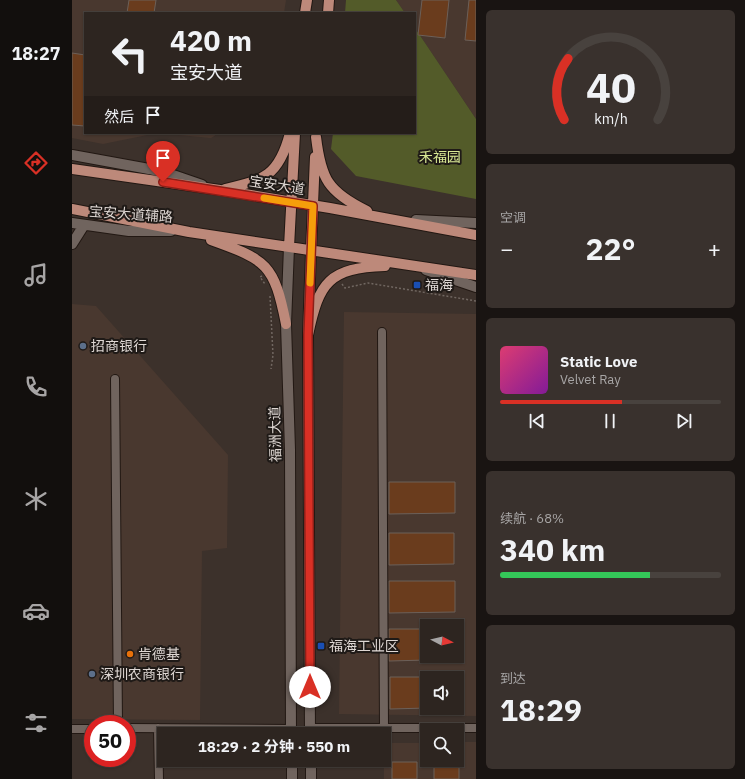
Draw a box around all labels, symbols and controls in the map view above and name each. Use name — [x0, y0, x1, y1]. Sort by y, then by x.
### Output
text: 420 m — [170, 22, 252, 59]
icon: left — [104, 28, 156, 80]
text: 18:27 — [11, 42, 61, 65]
text: 40 — [586, 60, 635, 114]
text: 宝安大道 — [170, 61, 242, 84]
icon: arrive — [142, 104, 164, 126]
text: 然后 — [104, 107, 134, 126]
text: km/h — [594, 108, 627, 127]
pin — [146, 141, 180, 182]
icon: arrive — [152, 147, 174, 169]
park label: 禾福园 — [419, 148, 461, 166]
icon: directions — [22, 149, 50, 177]
street label: 宝安大道 — [248, 172, 306, 198]
street label: 宝安大道辅路 — [88, 202, 174, 226]
text: 空调 — [500, 209, 526, 226]
text: 22° — [585, 229, 636, 268]
text: − — [500, 234, 513, 263]
text: + — [708, 234, 721, 263]
icon: music — [22, 261, 50, 289]
place label: 福海 — [425, 276, 453, 294]
marker: 福海 — [412, 280, 422, 290]
place label: 招商银行 — [91, 337, 147, 355]
marker: 招商银行 — [78, 341, 88, 351]
text: Static Love — [560, 352, 637, 371]
text: Velvet Ray — [560, 371, 621, 388]
icon: phone — [22, 373, 50, 401]
street label: 福洲大道 — [266, 406, 284, 462]
icon: previous — [526, 410, 548, 432]
icon: pause — [599, 410, 621, 432]
icon: next — [673, 410, 695, 432]
icon: climate — [22, 485, 50, 513]
text: 续航 · 68% — [500, 510, 564, 527]
text: 340 km — [500, 530, 605, 569]
icon: car — [22, 597, 50, 625]
north arrow — [420, 619, 464, 663]
map controls — [420, 619, 464, 767]
place label: 福海工业区 — [329, 637, 399, 655]
marker: 福海工业区 — [316, 641, 326, 651]
place label: 肯德基 — [138, 645, 180, 663]
marker: 肯德基 — [125, 649, 135, 659]
place label: 深圳农商银行 — [100, 665, 184, 683]
position arrow — [289, 666, 331, 708]
marker: 深圳农商银行 — [87, 669, 97, 679]
text: 到达 — [500, 670, 526, 687]
button: sound — [420, 671, 464, 715]
text: 18:29 — [500, 690, 582, 729]
icon: filters — [22, 709, 50, 737]
speed limit sign: 50 — [84, 715, 136, 767]
button: search — [420, 723, 464, 767]
text: 18:29 · 2 分钟 · 550 m — [198, 737, 350, 756]

